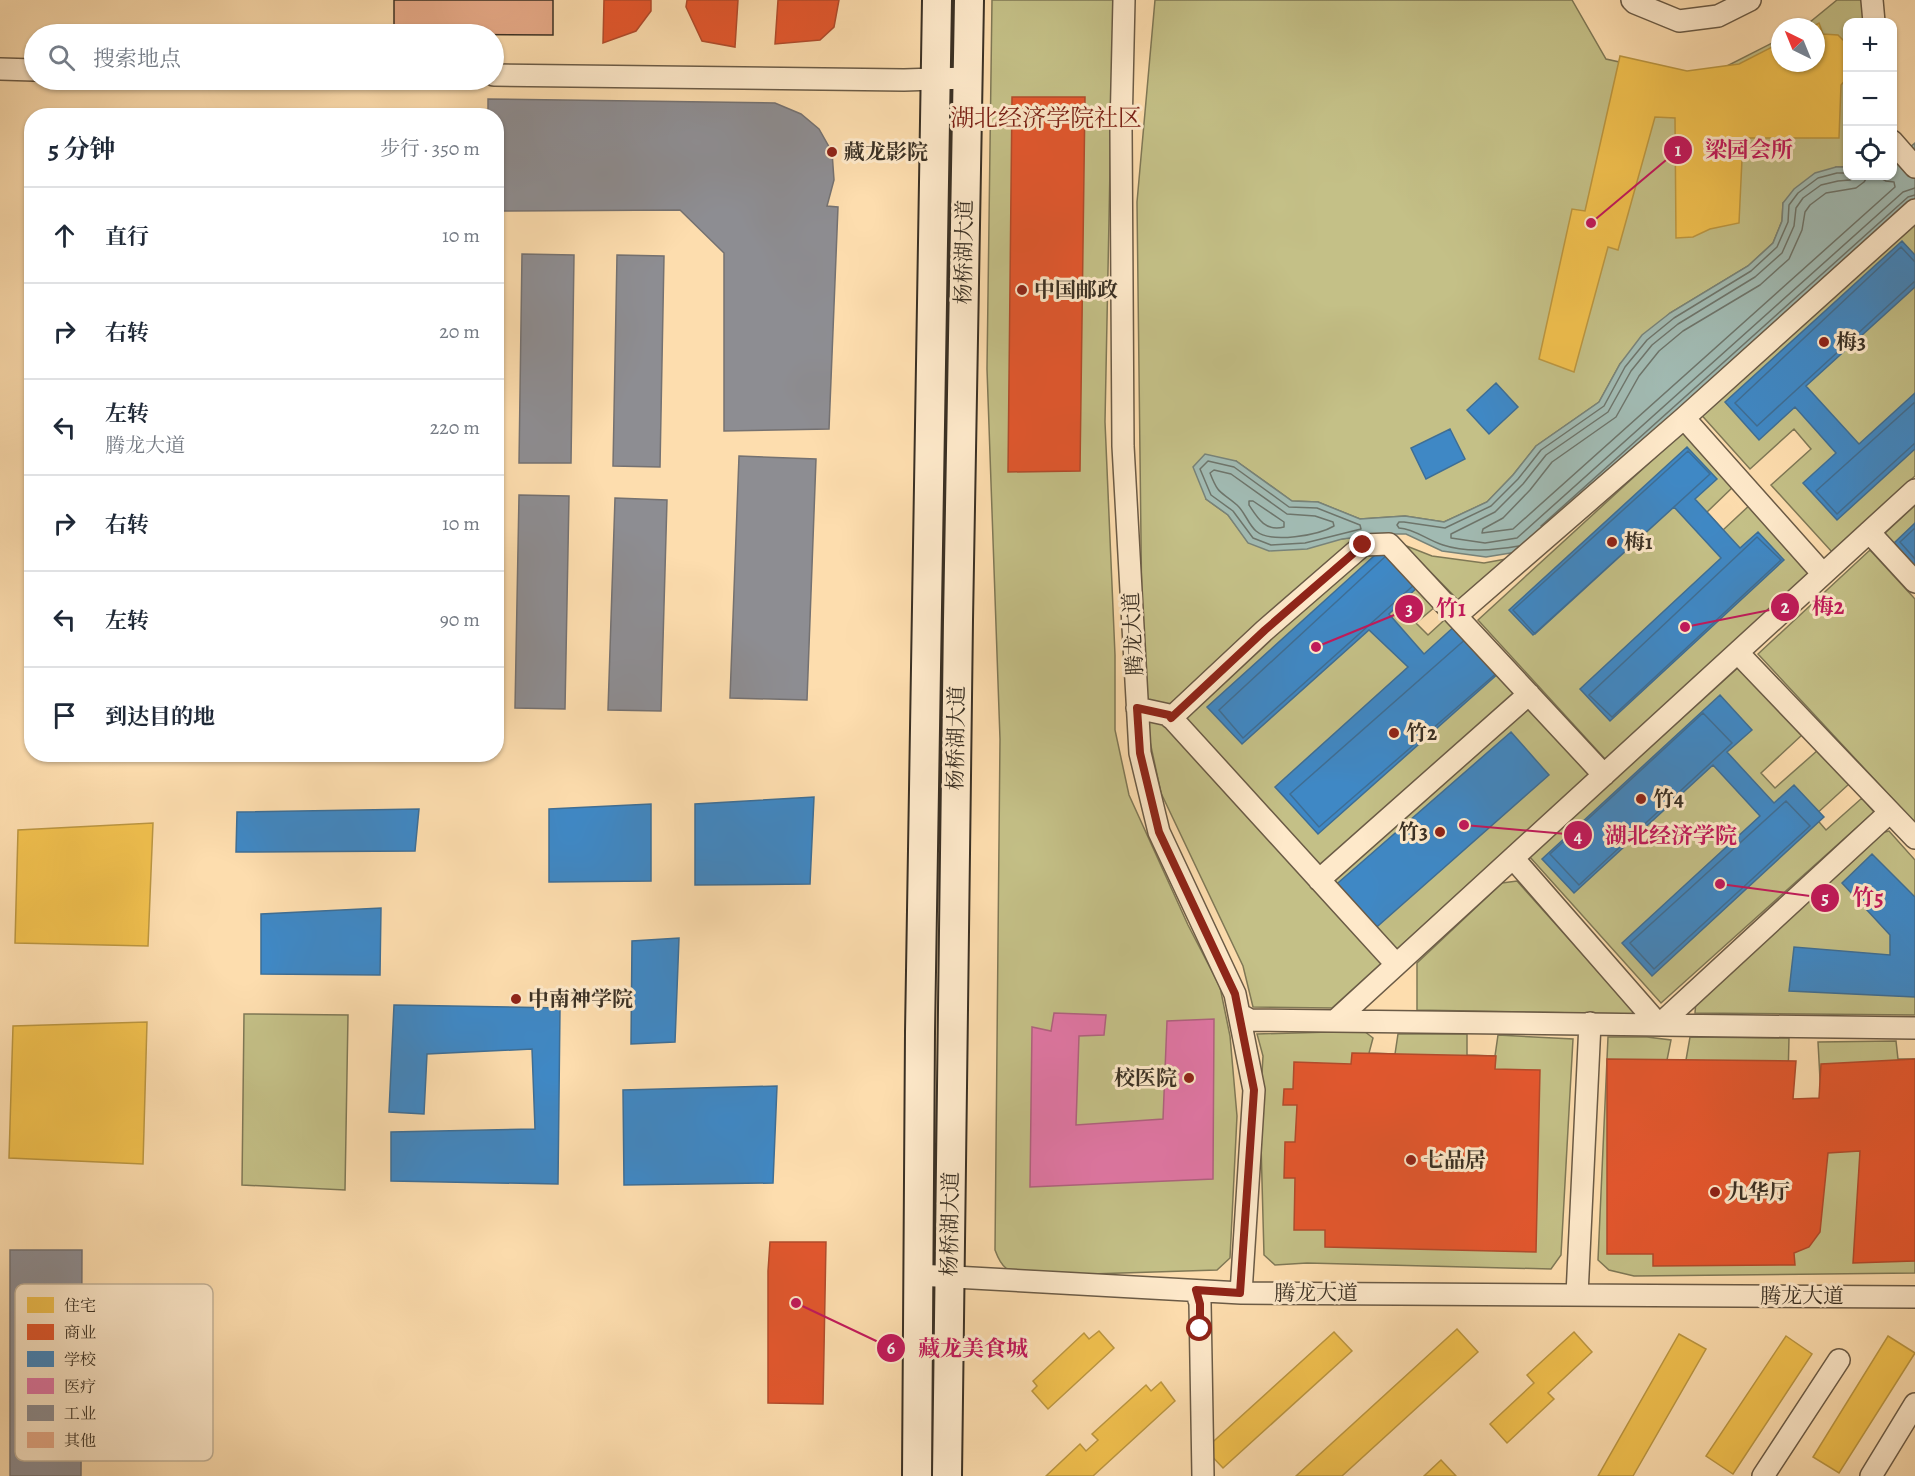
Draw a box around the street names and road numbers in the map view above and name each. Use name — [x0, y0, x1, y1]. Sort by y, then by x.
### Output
street label: 杨桥湖大道 — [949, 199, 979, 305]
street label: 腾龙大道 — [1117, 591, 1149, 677]
street label: 杨桥湖大道 — [941, 685, 971, 791]
street label: 杨桥湖大道 — [935, 1171, 965, 1277]
street label: 腾龙大道 — [1274, 1279, 1358, 1307]
street label: 腾龙大道 — [1760, 1282, 1844, 1310]

